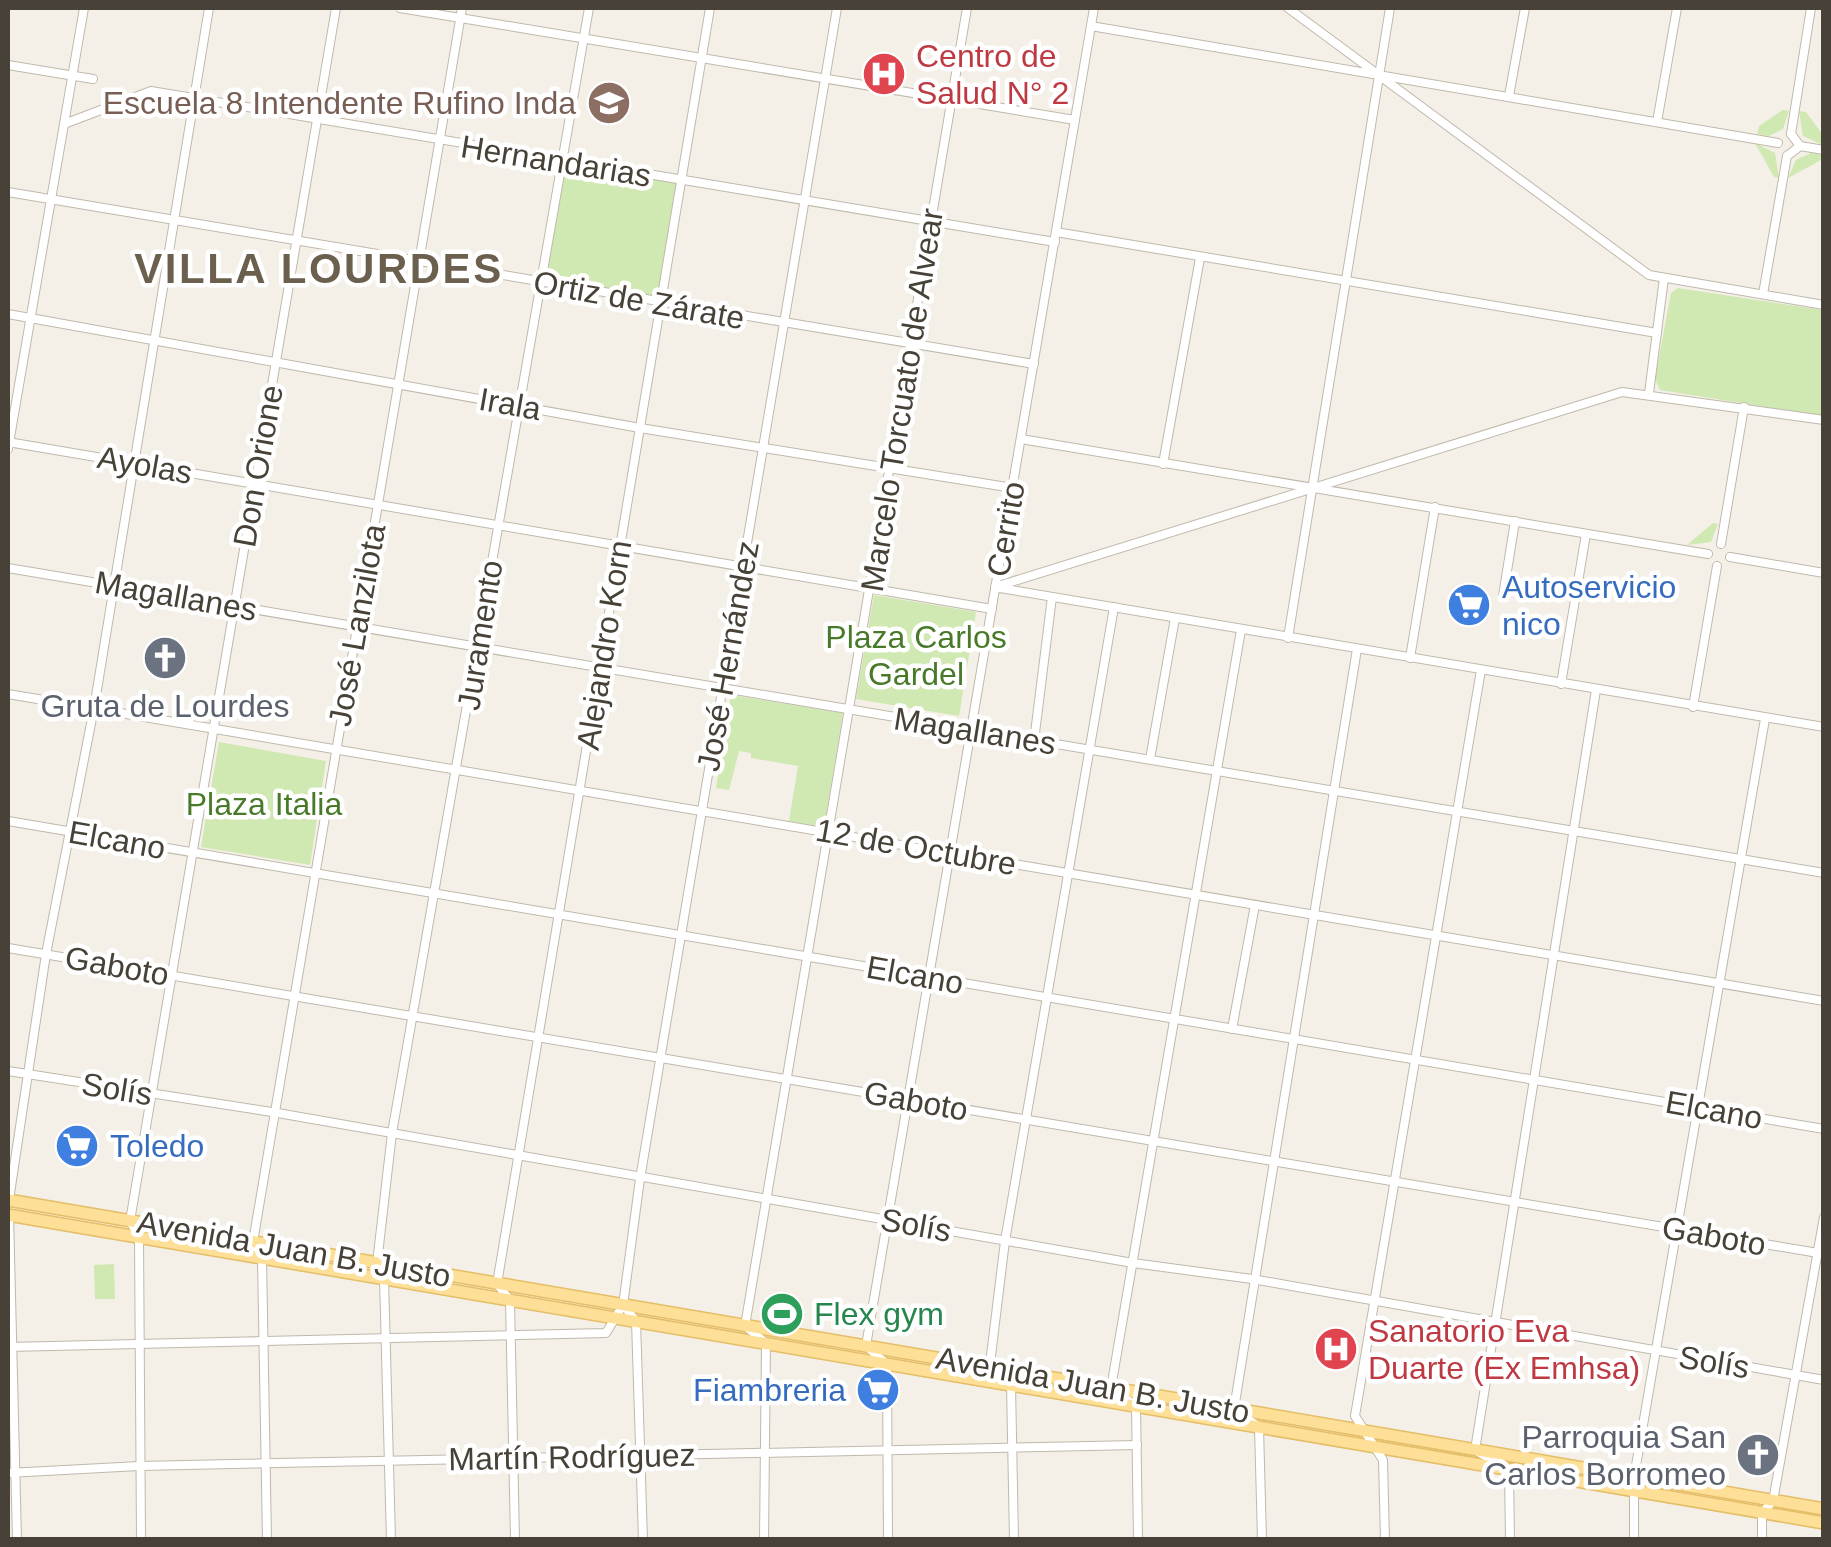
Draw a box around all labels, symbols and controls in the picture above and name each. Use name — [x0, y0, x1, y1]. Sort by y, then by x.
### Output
place label: Centro de Salud N° 2 — [916, 38, 1069, 111]
hospital icon: Centro de Salud N° 2 — [861, 51, 907, 97]
school or university icon: Escuela 8 Intendente Rufino Inda — [586, 80, 632, 126]
place label: Escuela 8 Intendente Rufino Inda — [103, 85, 576, 121]
street label: Hernandarias — [458, 128, 654, 194]
street label: Marcelo Torcuato de Alvear — [854, 206, 950, 594]
district label: VILLA LOURDES — [134, 245, 504, 292]
street label: Ortiz de Zárate — [531, 264, 747, 336]
street label: Irala — [476, 381, 544, 427]
street label: Don Orione — [226, 382, 290, 550]
street label: Ayolas — [95, 439, 195, 491]
street label: Cerrito — [980, 479, 1032, 579]
street label: José Lanzilota — [322, 521, 393, 729]
street label: Alejandro Korn — [570, 538, 638, 752]
street label: José Hernández — [690, 538, 766, 774]
street label: Juramento — [450, 558, 510, 712]
street label: Magallanes — [92, 564, 260, 628]
place label: Autoservicio nico — [1502, 569, 1676, 642]
supermarket icon: Autoservicio nico — [1446, 582, 1492, 628]
park label: Plaza Carlos Gardel — [825, 619, 1007, 692]
church icon: Gruta de Lourdes — [142, 635, 188, 681]
place label: Gruta de Lourdes — [40, 688, 290, 724]
street label: Magallanes — [891, 700, 1059, 762]
park label: Plaza Italia — [186, 786, 342, 822]
street label: 12 de Octubre — [813, 812, 1019, 882]
street label: Elcano — [66, 814, 168, 866]
street label: Gaboto — [62, 939, 172, 993]
street label: Elcano — [864, 949, 966, 1001]
street label: Solís — [79, 1066, 155, 1112]
street label: Gaboto — [861, 1074, 971, 1128]
street label: Elcano — [1663, 1084, 1765, 1136]
supermarket icon: Toledo — [54, 1123, 100, 1169]
place label: Toledo — [110, 1128, 204, 1164]
street label: Solís — [878, 1201, 954, 1249]
street label: Avenida Juan B. Justo — [134, 1204, 454, 1294]
street label: Gaboto — [1659, 1209, 1769, 1263]
sports icon: Flex gym — [759, 1291, 805, 1337]
place label: Flex gym — [814, 1296, 944, 1332]
place label: Sanatorio Eva Duarte (Ex Emhsa) — [1368, 1313, 1640, 1386]
hospital icon: Sanatorio Eva Duarte (Ex Emhsa) — [1313, 1326, 1359, 1372]
street label: Solís — [1676, 1339, 1752, 1385]
street label: Avenida Juan B. Justo — [933, 1340, 1253, 1430]
supermarket icon: Fiambreria — [855, 1367, 901, 1413]
place label: Fiambreria — [693, 1372, 846, 1408]
place label: Parroquia San Carlos Borromeo — [1484, 1419, 1726, 1492]
church icon: Parroquia San Carlos Borromeo — [1735, 1432, 1781, 1478]
street label: Martín Rodríguez — [448, 1437, 696, 1477]

